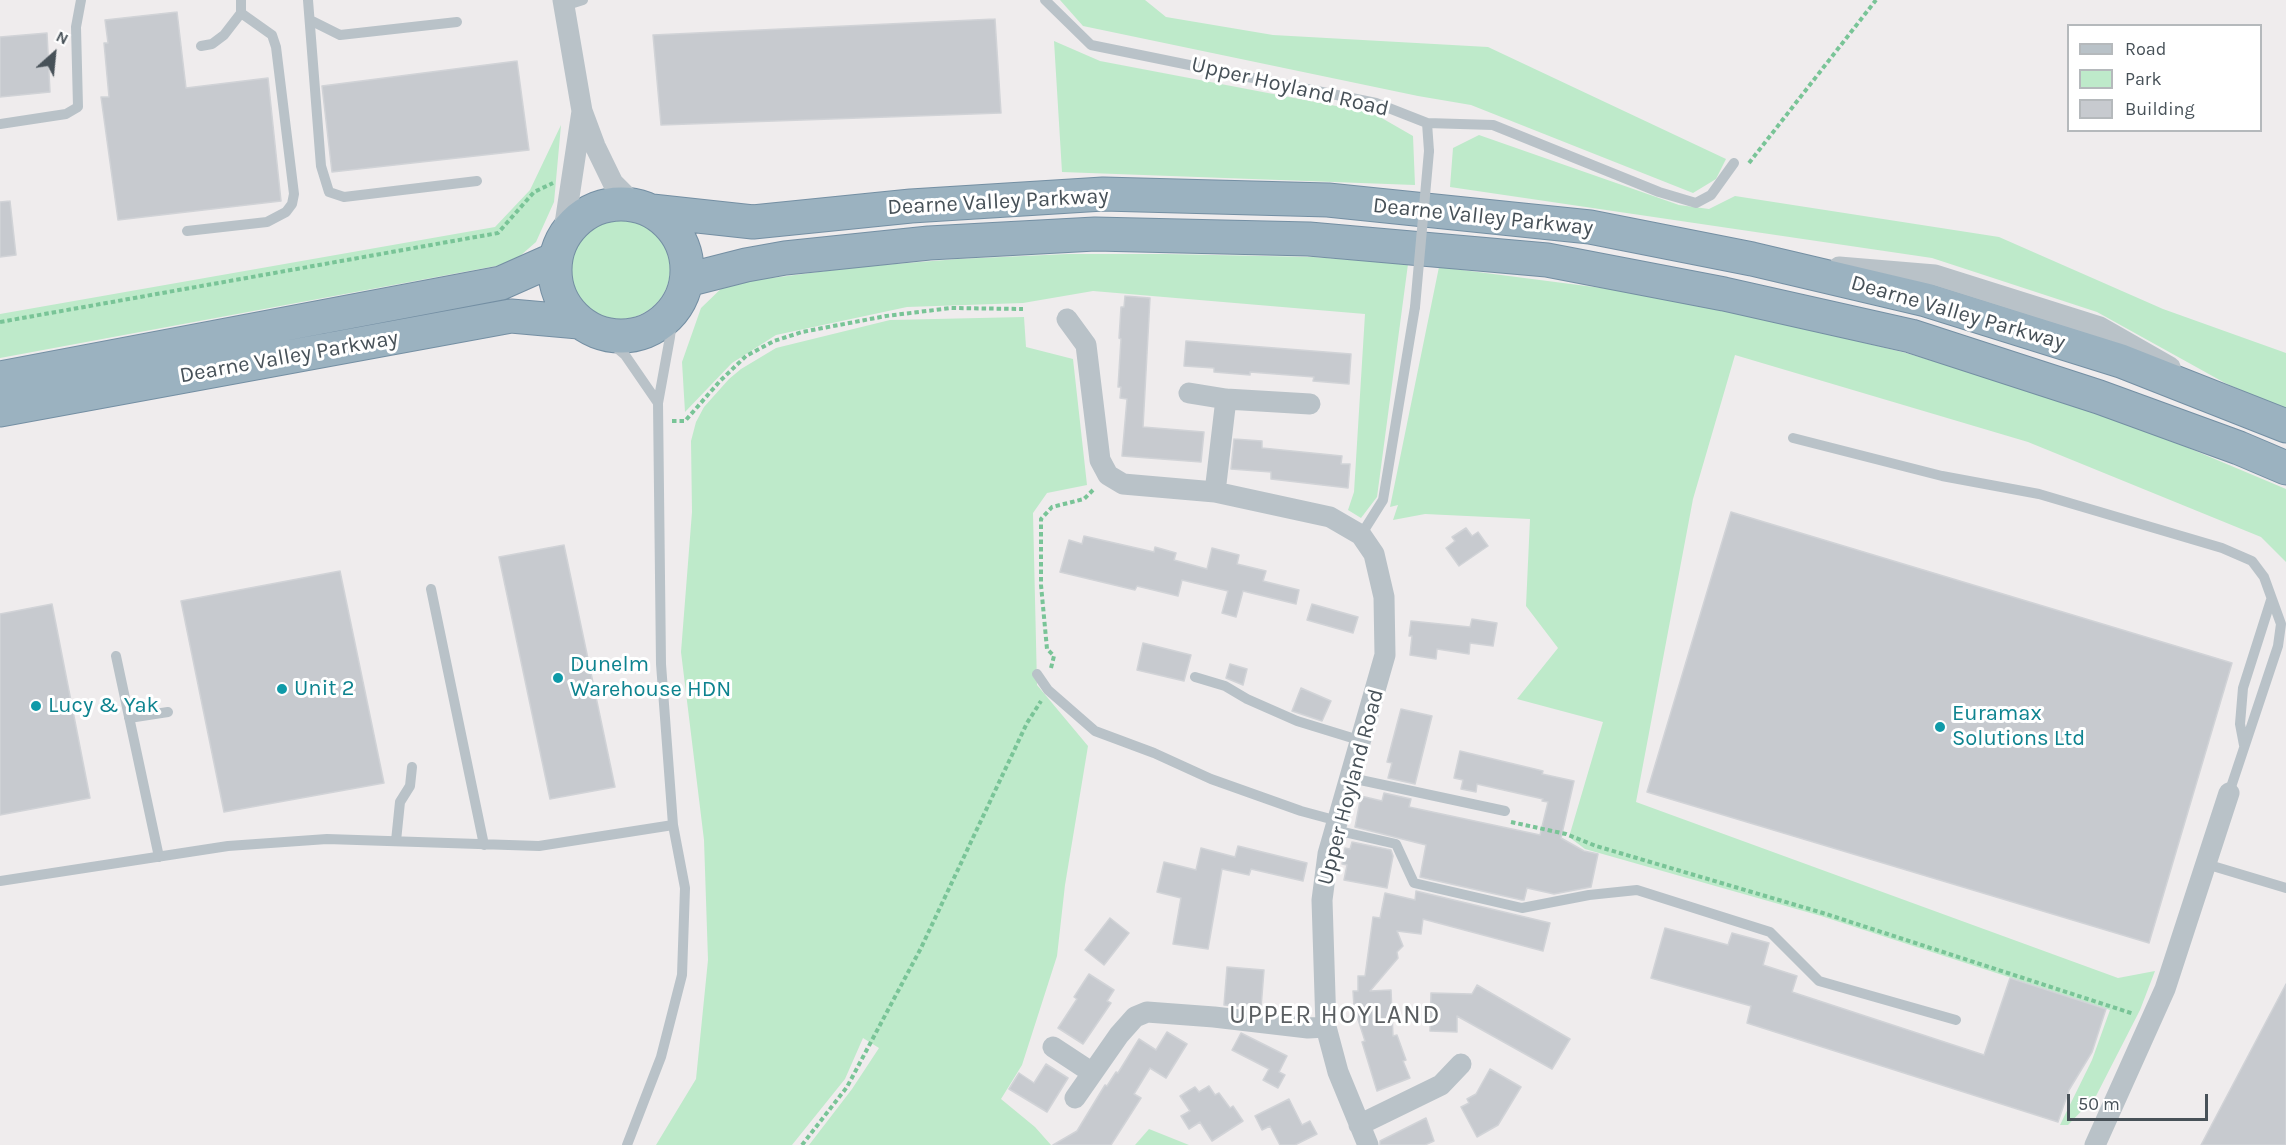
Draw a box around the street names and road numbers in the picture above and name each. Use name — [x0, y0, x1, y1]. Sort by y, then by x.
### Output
street label: Upper Hoyland Road — [1189, 51, 1391, 123]
street label: Dearne Valley Parkway — [887, 183, 1109, 221]
street label: Dearne Valley Parkway — [1371, 192, 1595, 242]
street label: Dearne Valley Parkway — [1848, 270, 2068, 356]
street label: Dearne Valley Parkway — [178, 325, 400, 389]
street label: Upper Hoyland Road — [1312, 686, 1390, 888]

